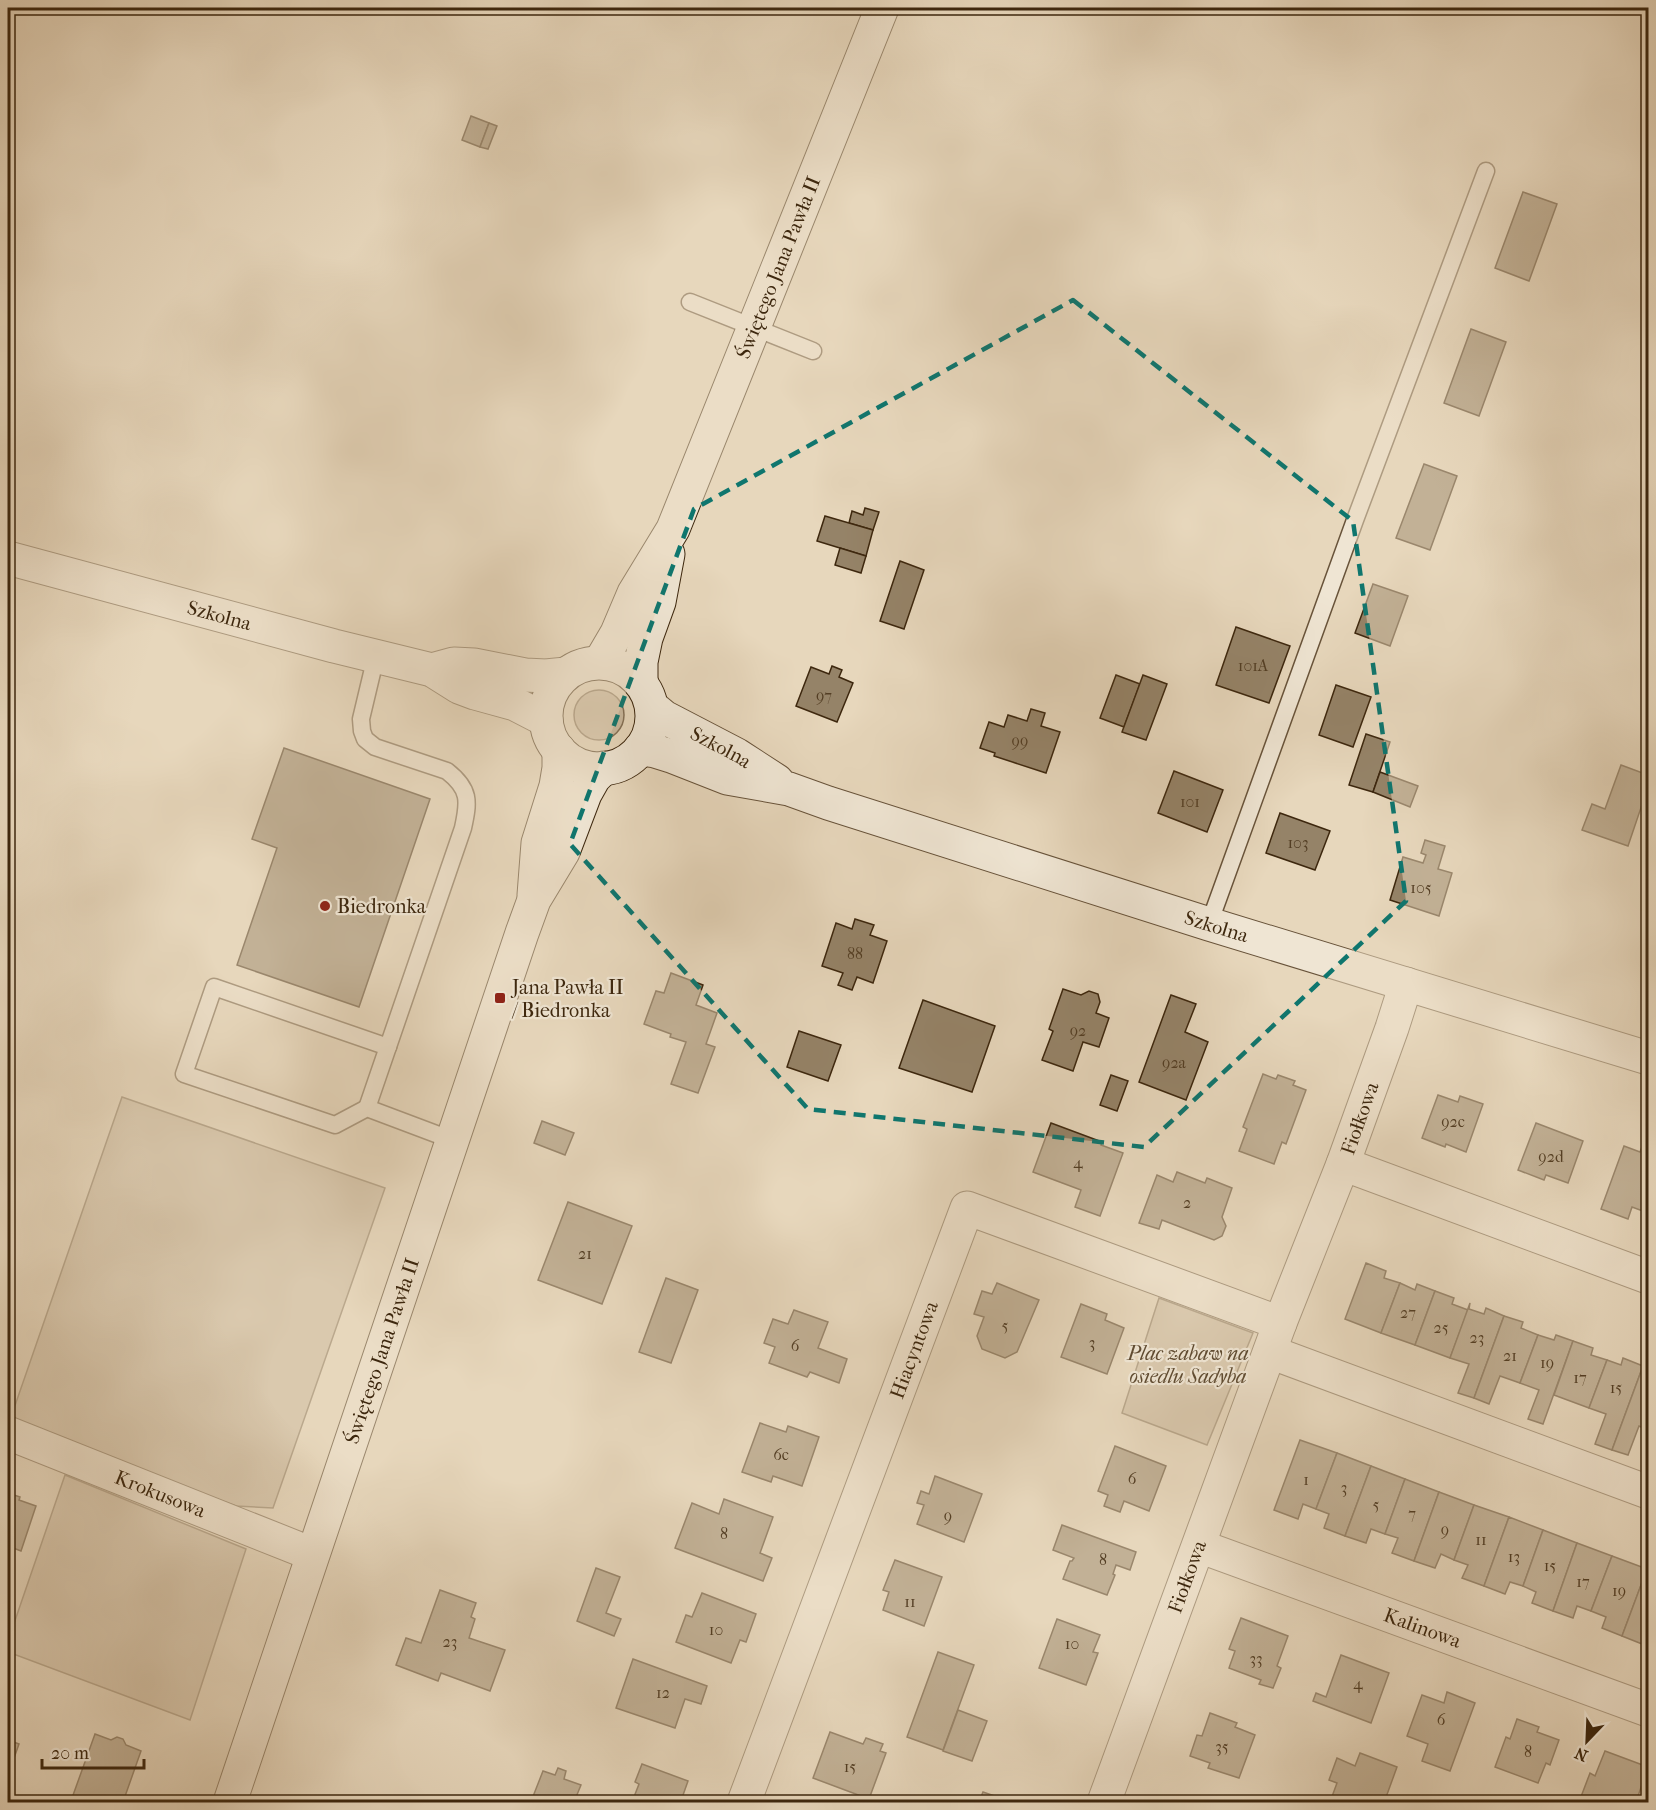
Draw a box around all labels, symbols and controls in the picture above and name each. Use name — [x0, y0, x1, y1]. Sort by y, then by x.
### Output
street label: Świętego Jana Pawła II — [730, 173, 825, 362]
street label: Szkolna — [185, 595, 255, 635]
house number: 101A — [1238, 656, 1269, 675]
house number: 97 — [816, 686, 832, 705]
street label: Szkolna — [687, 721, 756, 773]
house number: 99 — [1012, 731, 1028, 750]
house number: 101 — [1180, 792, 1200, 811]
house number: 103 — [1287, 833, 1309, 852]
house number: 105 — [1410, 878, 1432, 897]
place label: Biedronka — [337, 895, 427, 918]
marker: Biedronka — [318, 899, 332, 913]
street label: Szkolna — [1182, 905, 1252, 947]
house number: 88 — [847, 944, 863, 963]
place label: Jana Pawła II / Biedronka — [510, 976, 624, 1022]
marker: Jana Pawła II / Biedronka — [493, 991, 507, 1005]
house number: 92 — [1070, 1021, 1086, 1040]
house number: 92a — [1162, 1053, 1187, 1072]
street label: Fiołkowa — [1336, 1078, 1383, 1158]
house number: 92c — [1441, 1112, 1465, 1131]
house number: 92d — [1538, 1147, 1564, 1166]
house number: 4 — [1073, 1153, 1083, 1172]
house number: 2 — [1183, 1193, 1191, 1212]
house number: 21 — [578, 1244, 592, 1263]
street label: Świętego Jana Pawła II — [339, 1255, 424, 1447]
street label: Hiacyntowa — [885, 1297, 943, 1402]
house number: 27 — [1400, 1303, 1416, 1322]
house number: 5 — [1002, 1316, 1009, 1335]
house number: 25 — [1433, 1318, 1449, 1337]
house number: 23 — [1470, 1328, 1484, 1347]
house number: 3 — [1089, 1333, 1095, 1352]
house number: 6 — [791, 1336, 800, 1355]
park label: Plac zabaw na osiedlu Sadyba — [1126, 1342, 1249, 1388]
house number: 21 — [1503, 1346, 1517, 1365]
house number: 19 — [1540, 1353, 1554, 1372]
house number: 17 — [1573, 1368, 1587, 1387]
house number: 15 — [1610, 1378, 1622, 1397]
house number: 6c — [773, 1445, 789, 1464]
street label: Krokusowa — [112, 1465, 210, 1522]
house number: 6 — [1128, 1469, 1137, 1488]
house number: 1 — [1303, 1470, 1309, 1489]
house number: 3 — [1341, 1478, 1347, 1497]
house number: 5 — [1373, 1495, 1380, 1514]
house number: 7 — [1408, 1504, 1416, 1523]
house number: 9 — [944, 1506, 952, 1525]
house number: 9 — [1441, 1520, 1449, 1539]
house number: 8 — [720, 1524, 728, 1543]
house number: 11 — [1475, 1530, 1487, 1549]
street label: Fiołkowa — [1163, 1537, 1211, 1616]
house number: 13 — [1508, 1547, 1520, 1566]
house number: 8 — [1099, 1550, 1107, 1569]
house number: 15 — [1544, 1556, 1556, 1575]
house number: 17 — [1576, 1572, 1590, 1591]
house number: 19 — [1612, 1581, 1626, 1600]
house number: 11 — [904, 1592, 916, 1611]
street label: Kalinowa — [1381, 1603, 1465, 1653]
house number: 10 — [709, 1620, 723, 1639]
house number: 23 — [443, 1632, 457, 1651]
house number: 10 — [1065, 1634, 1079, 1653]
house number: 33 — [1249, 1649, 1263, 1668]
house number: 4 — [1353, 1674, 1363, 1693]
house number: 12 — [656, 1683, 670, 1702]
house number: 6 — [1437, 1710, 1446, 1729]
north arrow — [1557, 1711, 1617, 1771]
scale bar — [42, 1732, 144, 1770]
house number: 35 — [1215, 1737, 1229, 1756]
house number: 8 — [1524, 1742, 1532, 1761]
text: 20 m — [51, 1743, 89, 1764]
text: N — [1571, 1743, 1591, 1765]
house number: 15 — [844, 1757, 856, 1776]

